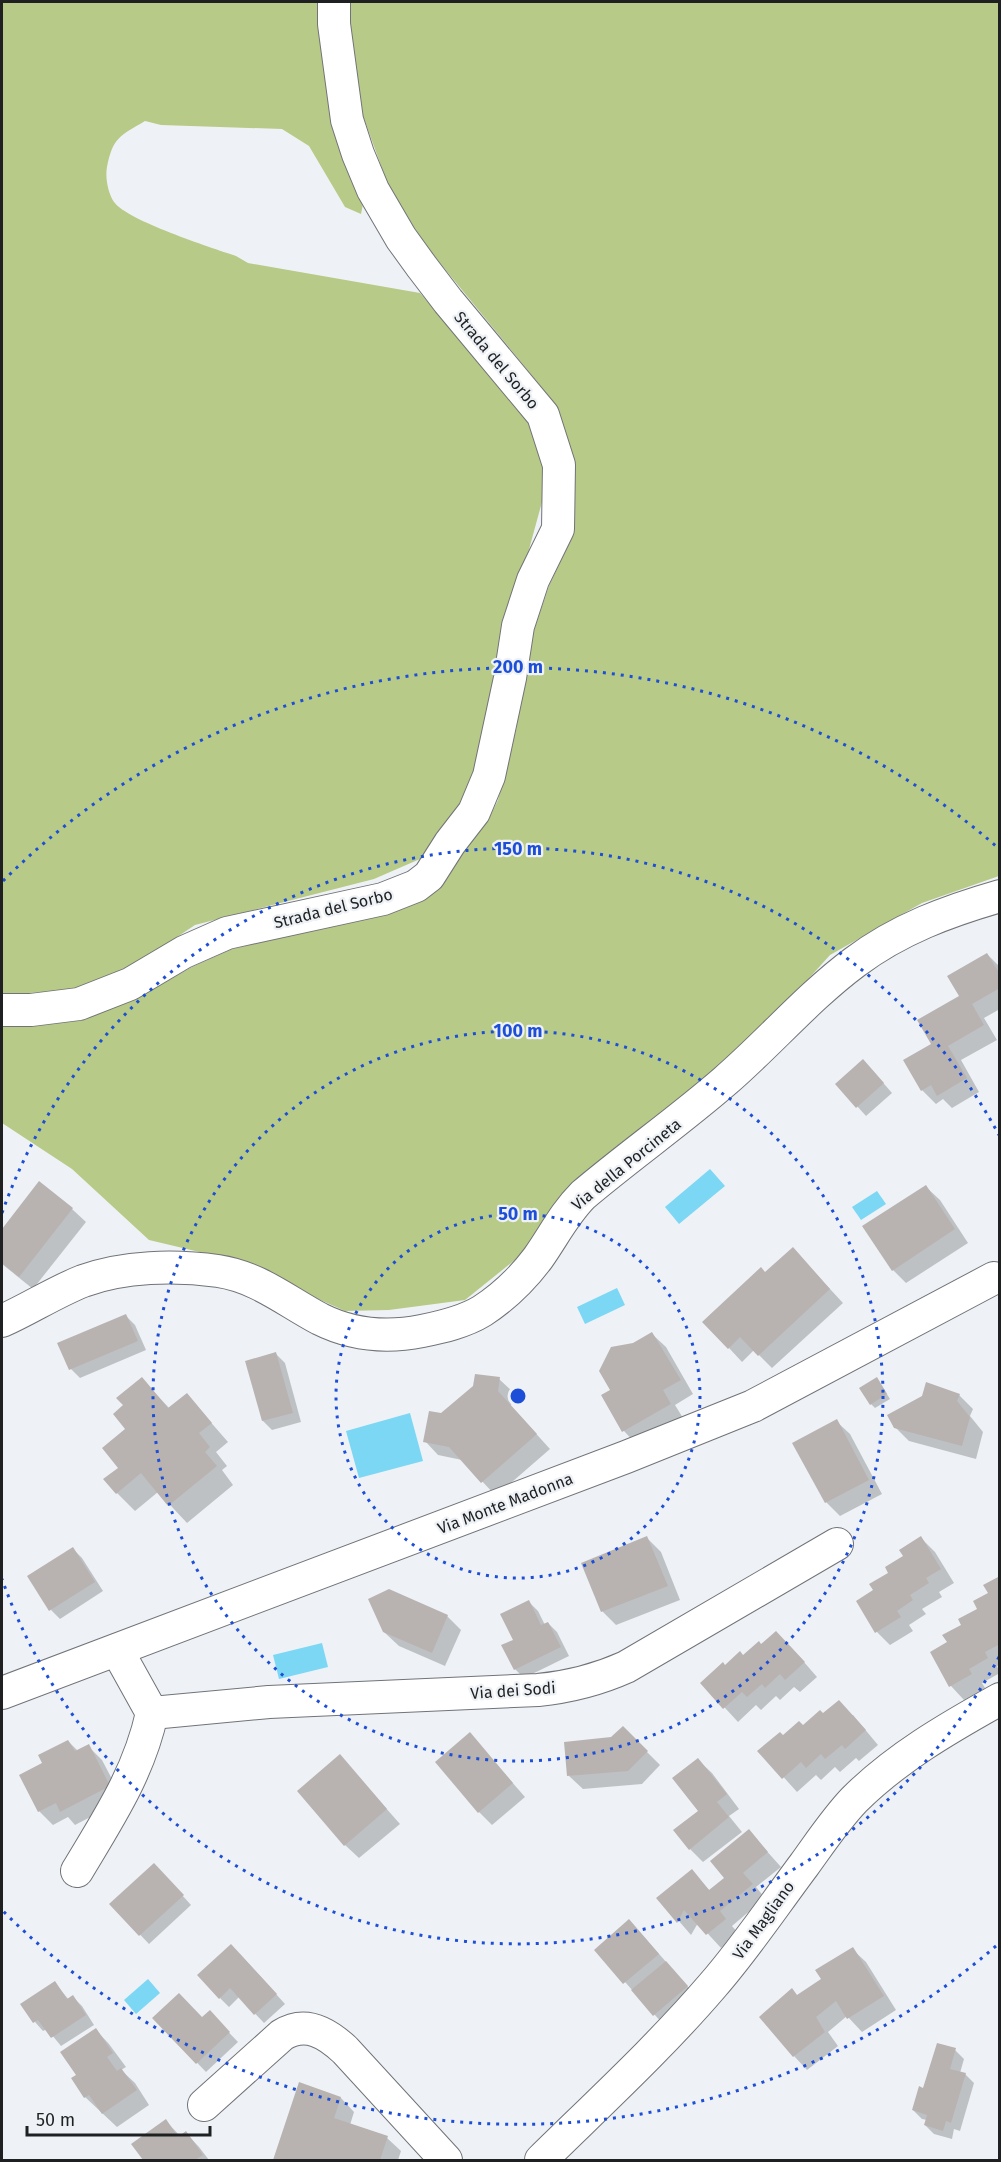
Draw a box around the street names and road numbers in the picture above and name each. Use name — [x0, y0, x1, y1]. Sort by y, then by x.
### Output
street label: Strada del Sorbo — [450, 308, 543, 413]
street label: Strada del Sorbo — [272, 885, 394, 932]
street label: Via della Porcineta — [568, 1114, 685, 1214]
street label: Via Monte Madonna — [435, 1469, 576, 1538]
street label: Via dei Sodi — [470, 1678, 556, 1703]
street label: Via Magliano — [729, 1877, 798, 1963]

